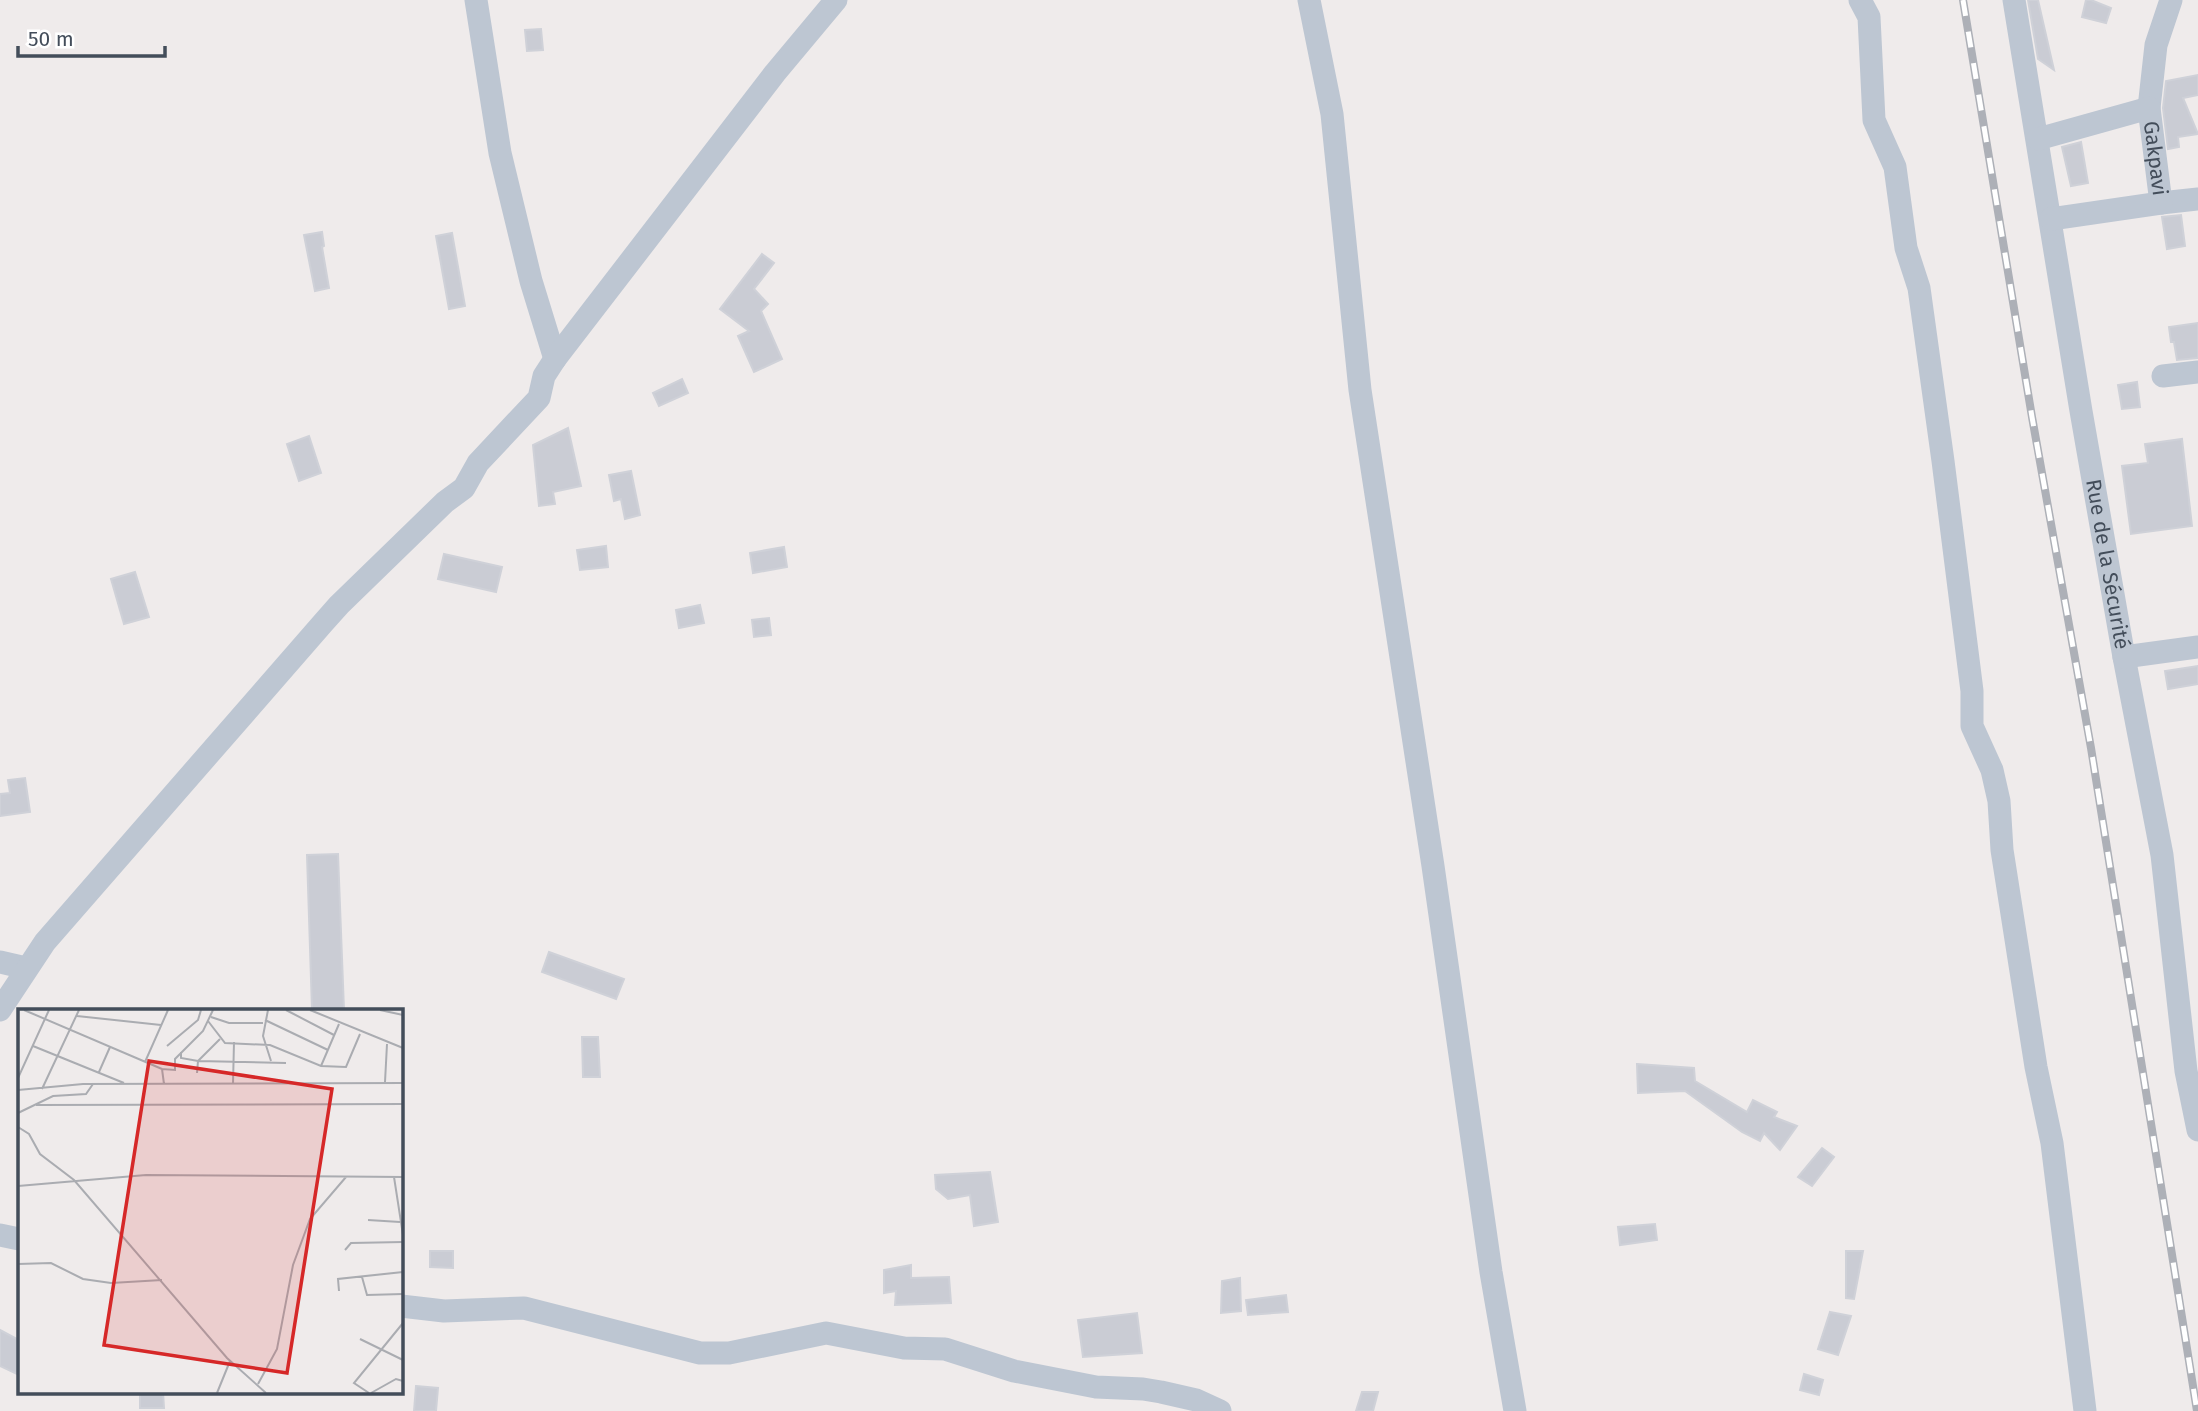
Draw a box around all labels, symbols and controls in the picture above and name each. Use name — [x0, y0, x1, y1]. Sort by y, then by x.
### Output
scale bar — [18, 14, 164, 58]
text: 50 m — [28, 26, 74, 52]
street label: Gakpavi — [2138, 119, 2173, 197]
street label: Rue de la Sécurité — [2080, 477, 2135, 651]
inset map — [18, 1009, 402, 1394]

